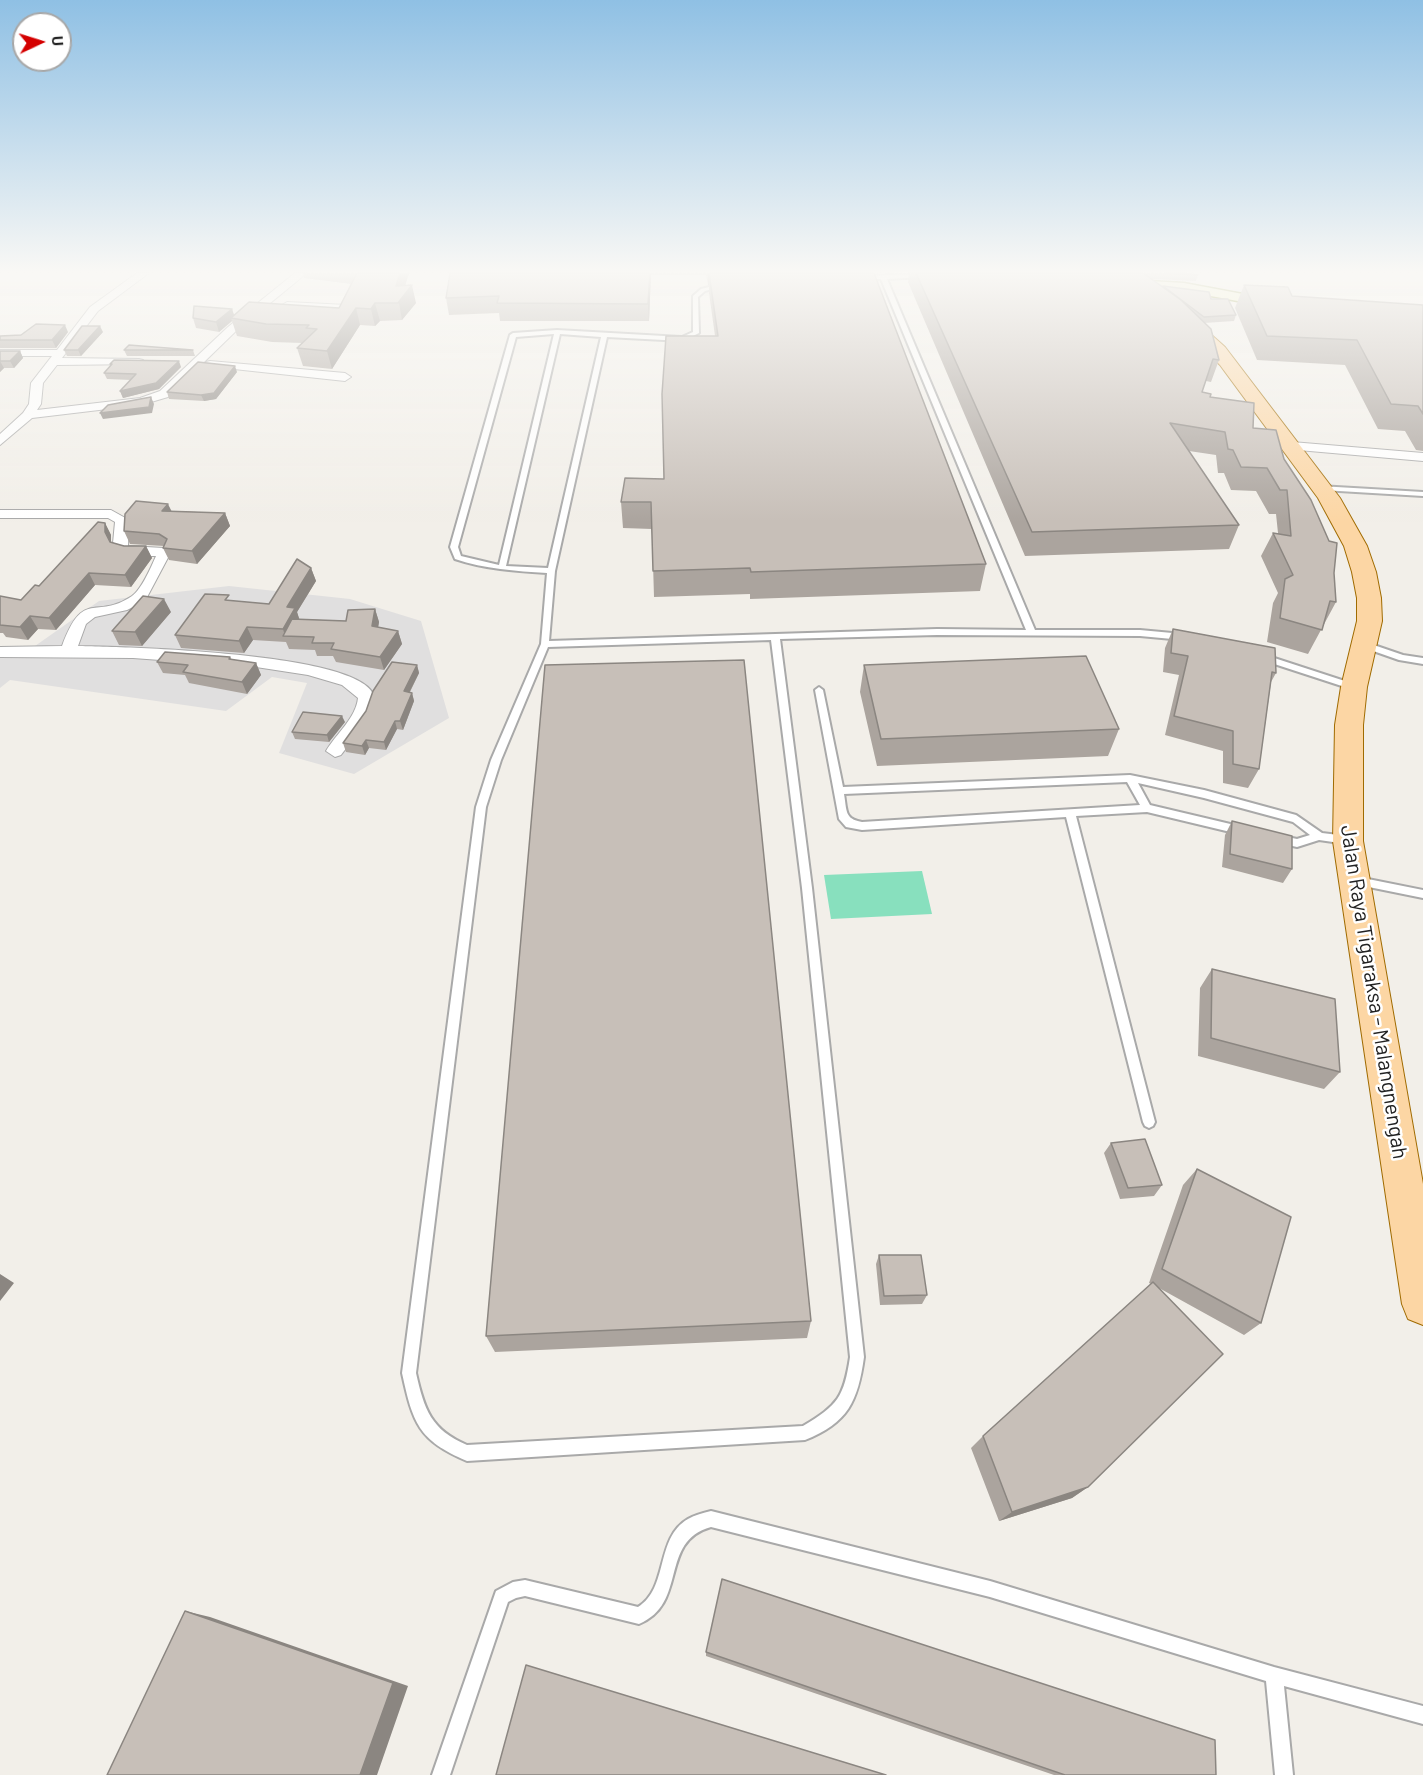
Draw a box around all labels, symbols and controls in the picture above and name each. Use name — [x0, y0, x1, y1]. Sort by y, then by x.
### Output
north arrow — [12, 12, 72, 72]
text: U — [49, 35, 68, 47]
street label: Jalan Raya Tigaraksa - Malangnengah — [1335, 823, 1413, 1161]

